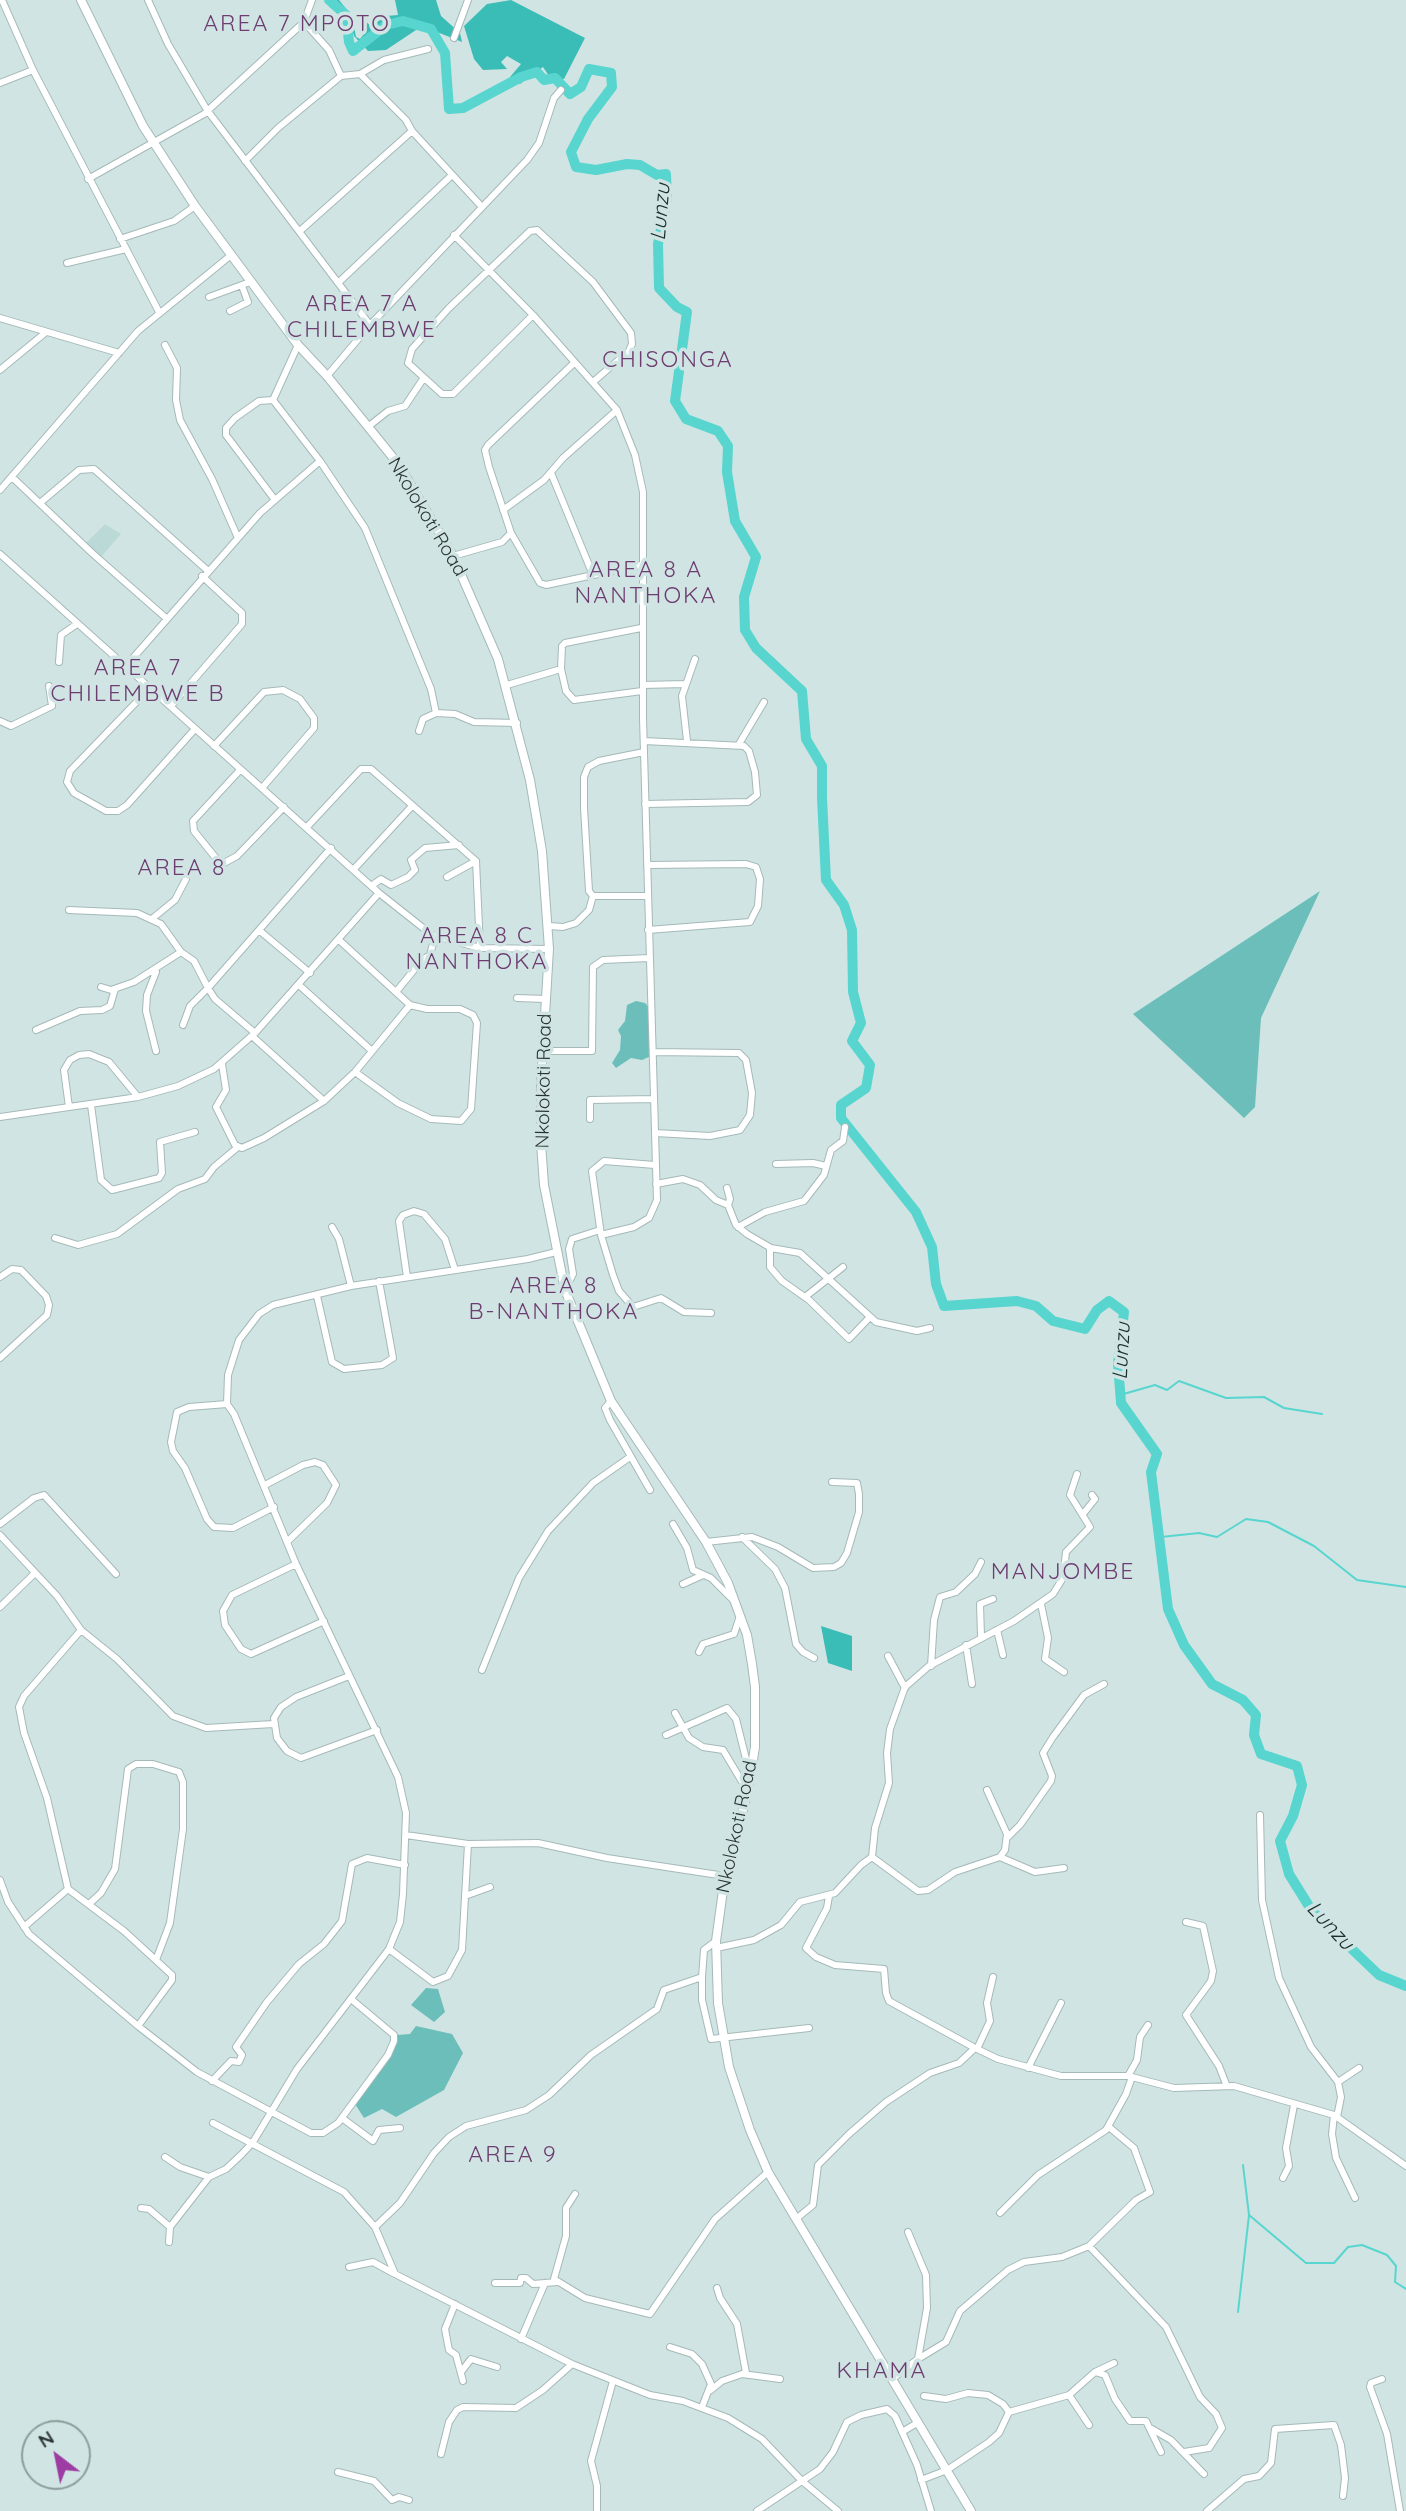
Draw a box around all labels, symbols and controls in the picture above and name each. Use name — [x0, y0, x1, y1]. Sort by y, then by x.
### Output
district label: AREA 7 MPOTO — [205, 10, 389, 38]
water label: Lunzu — [646, 182, 676, 242]
district label: AREA 7 A CHILEMBWE — [288, 290, 436, 344]
district label: CHISONGA — [603, 346, 733, 374]
street label: Nkolokoti Road — [383, 453, 471, 581]
district label: AREA 8 A NANTHOKA — [576, 556, 716, 610]
district label: AREA 7 CHILEMBWE B — [52, 654, 224, 708]
district label: AREA 8 — [138, 854, 226, 882]
district label: AREA 8 C NANTHOKA — [407, 922, 547, 976]
street label: Nkolokoti Road — [531, 1013, 557, 1149]
district label: AREA 8 B-NANTHOKA — [470, 1272, 638, 1326]
water label: Lunzu — [1108, 1322, 1136, 1380]
district label: MANJOMBE — [992, 1558, 1134, 1586]
street label: Nkolokoti Road — [712, 1759, 762, 1895]
water label: Lunzu — [1301, 1896, 1359, 1956]
district label: AREA 9 — [469, 2141, 557, 2169]
district label: KHAMA — [837, 2357, 927, 2385]
north arrow — [21, 2420, 91, 2490]
text: N — [34, 2425, 58, 2453]

